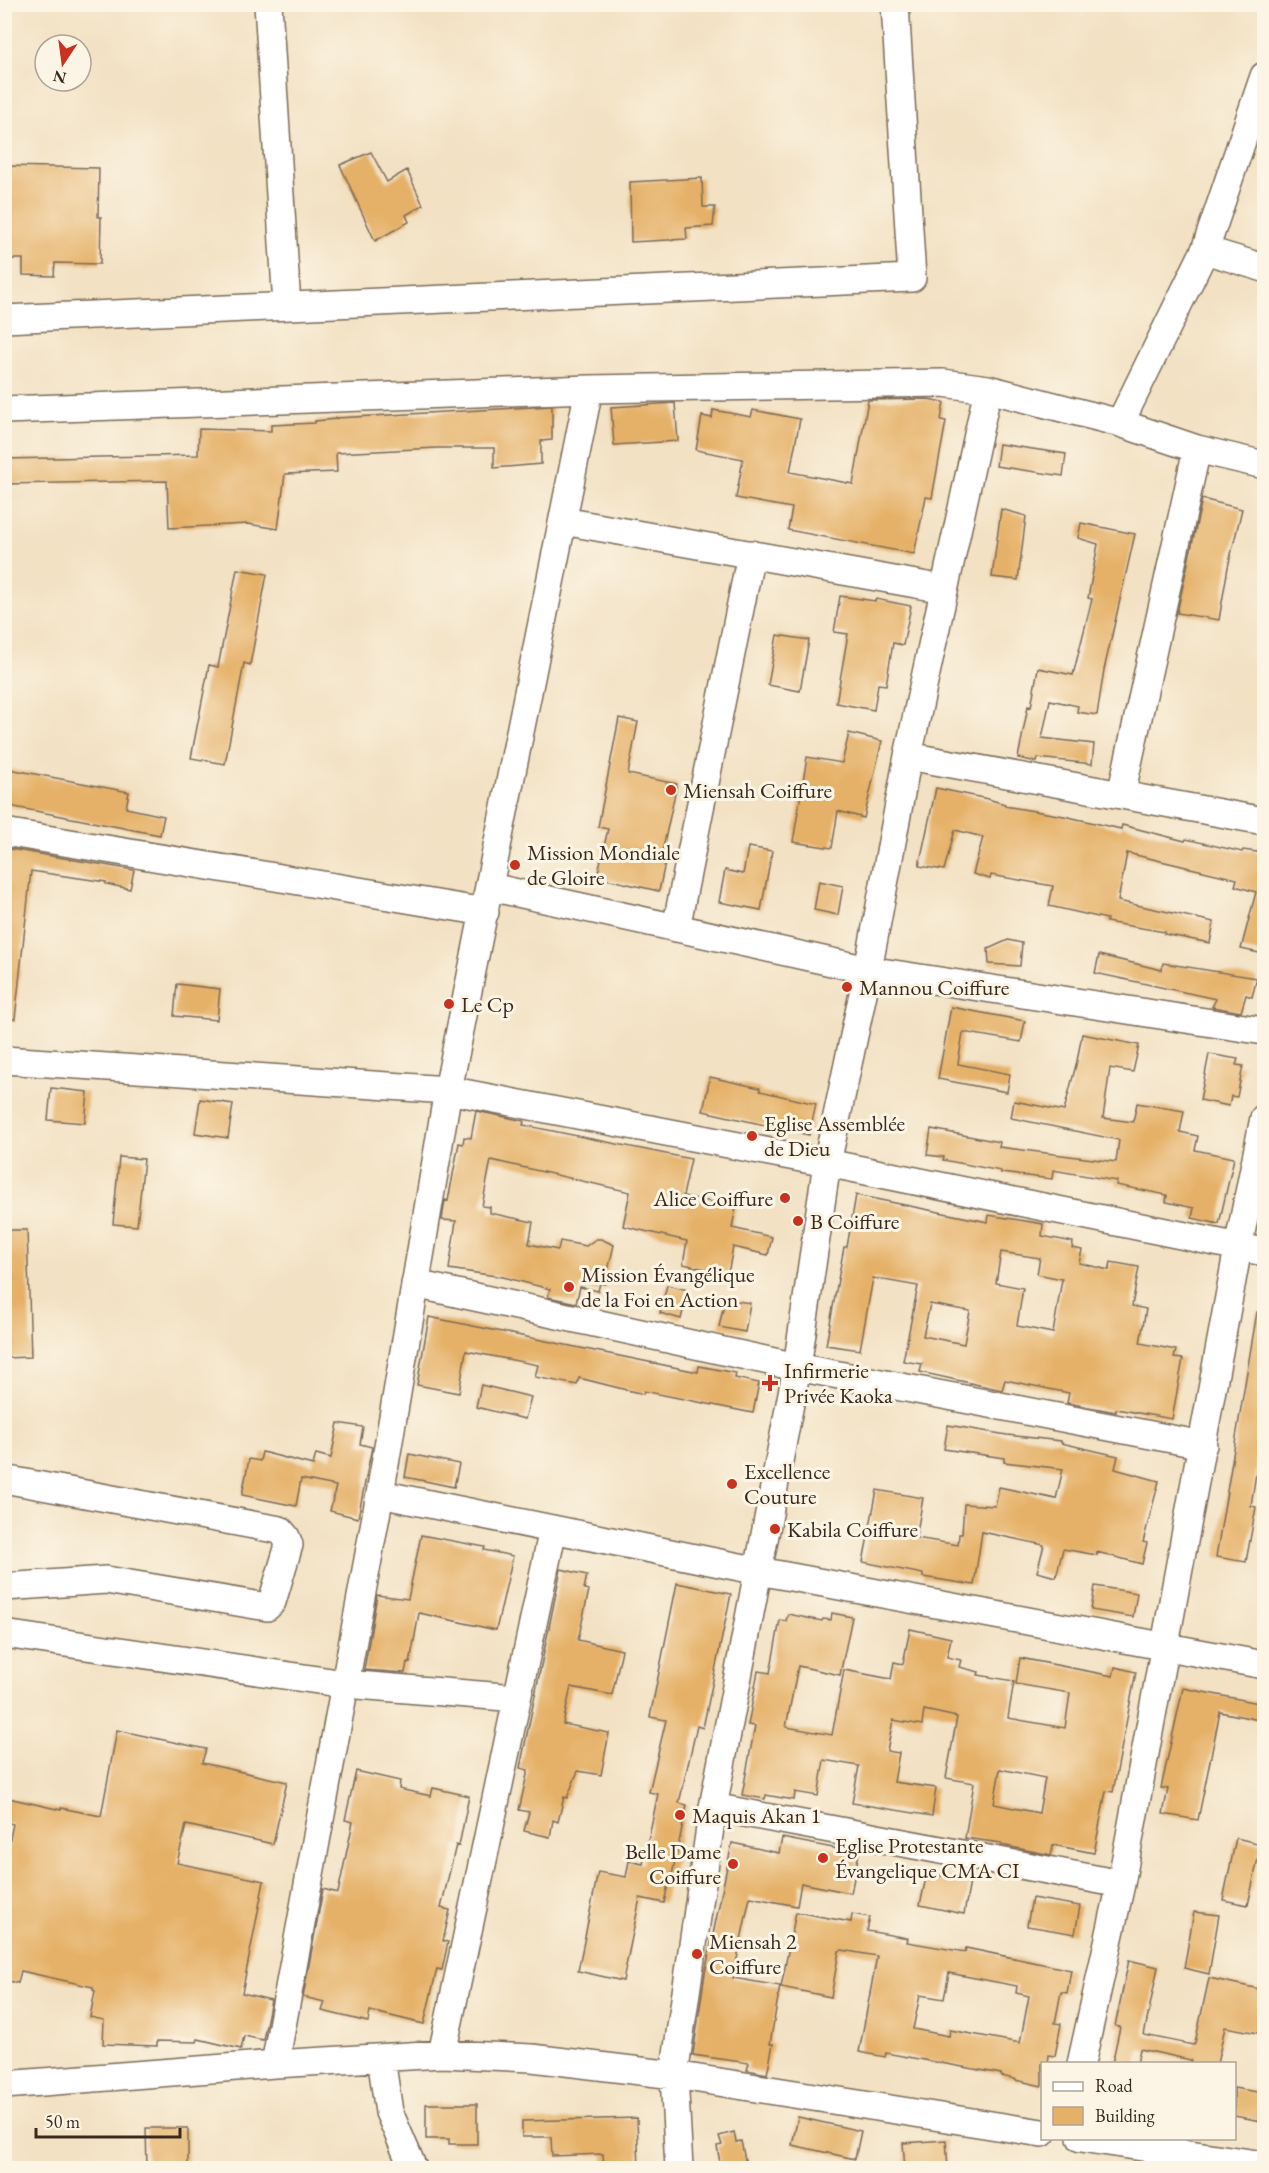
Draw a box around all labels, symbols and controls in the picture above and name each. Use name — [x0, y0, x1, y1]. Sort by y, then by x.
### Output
north arrow — [33, 33, 93, 93]
text: N — [51, 65, 68, 89]
place label: Miensah Coiffure — [683, 776, 833, 805]
marker: Miensah Coiffure — [664, 783, 678, 797]
place label: Mission Mondiale de Gloire — [527, 838, 680, 892]
marker: Mission Mondiale de Gloire — [508, 858, 522, 872]
place label: Mannou Coiffure — [859, 973, 1010, 1002]
marker: Mannou Coiffure — [840, 980, 854, 994]
place label: Le Cp — [461, 990, 514, 1019]
marker: Le Cp — [442, 997, 456, 1011]
place label: Eglise Assemblée de Dieu — [764, 1109, 906, 1163]
marker: Eglise Assemblée de Dieu — [745, 1129, 759, 1143]
place label: Alice Coiffure — [653, 1184, 773, 1213]
marker: Alice Coiffure — [778, 1191, 792, 1205]
place label: B Coiffure — [810, 1207, 900, 1236]
marker: B Coiffure — [791, 1214, 805, 1228]
place label: Mission Évangélique de la Foi en Action — [581, 1260, 755, 1314]
marker: Mission Évangélique de la Foi en Action — [562, 1280, 576, 1294]
place label: Infirmerie Privée Kaoka — [784, 1356, 893, 1410]
marker: Infirmerie Privée Kaoka — [761, 1374, 779, 1392]
place label: Excellence Couture — [744, 1457, 831, 1511]
marker: Excellence Couture — [725, 1477, 739, 1491]
place label: Kabila Coiffure — [787, 1515, 918, 1544]
marker: Kabila Coiffure — [768, 1522, 782, 1536]
place label: Maquis Akan 1 — [692, 1801, 821, 1830]
marker: Maquis Akan 1 — [673, 1808, 687, 1822]
place label: Eglise Protestante Évangelique CMA CI — [835, 1831, 1020, 1885]
place label: Belle Dame Coiffure — [625, 1837, 721, 1891]
marker: Eglise Protestante Évangelique CMA CI — [816, 1851, 830, 1865]
marker: Belle Dame Coiffure — [726, 1857, 740, 1871]
place label: Miensah 2 Coiffure — [709, 1927, 797, 1981]
marker: Miensah 2 Coiffure — [690, 1947, 704, 1961]
legend — [1041, 2062, 1236, 2140]
text: Road — [1095, 2074, 1134, 2097]
scale bar — [36, 2101, 180, 2139]
text: Building — [1095, 2104, 1155, 2127]
text: 50 m — [45, 2110, 80, 2133]

